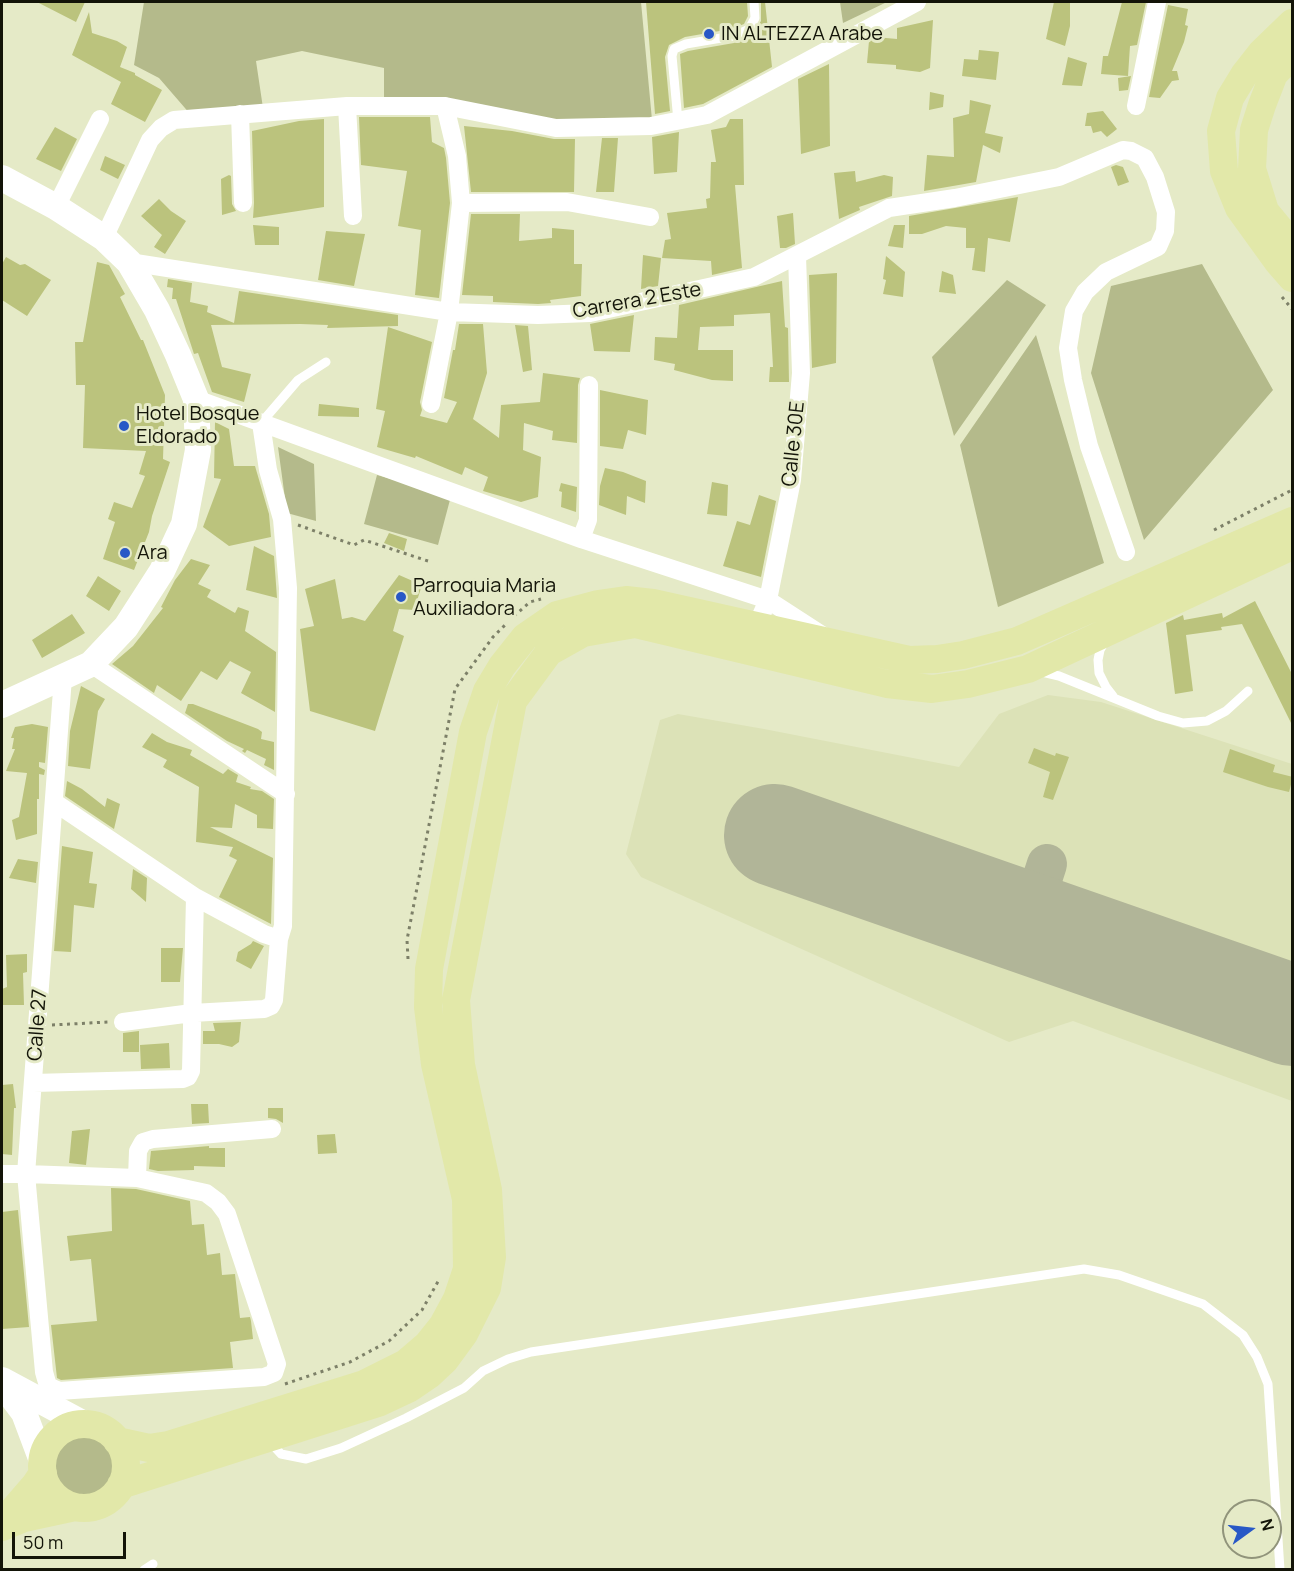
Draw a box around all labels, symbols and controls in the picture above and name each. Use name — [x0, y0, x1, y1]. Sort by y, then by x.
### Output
place label: IN ALTEZZA Arabe — [721, 22, 883, 46]
marker: IN ALTEZZA Arabe — [702, 27, 716, 41]
street label: Carrera 2 Este — [571, 278, 703, 324]
street label: Calle 30E — [778, 400, 810, 488]
place label: Hotel Bosque Eldorado — [136, 402, 259, 449]
marker: Hotel Bosque Eldorado — [117, 419, 131, 433]
place label: Ara — [137, 541, 168, 565]
marker: Ara — [118, 546, 132, 560]
place label: Parroquia Maria Auxiliadora — [413, 574, 556, 621]
marker: Parroquia Maria Auxiliadora — [394, 590, 408, 604]
street label: Calle 27 — [24, 988, 52, 1062]
north arrow — [1222, 1499, 1282, 1559]
text: N — [1255, 1516, 1280, 1533]
scale bar — [15, 1520, 129, 1558]
text: 50 m — [23, 1530, 63, 1554]

